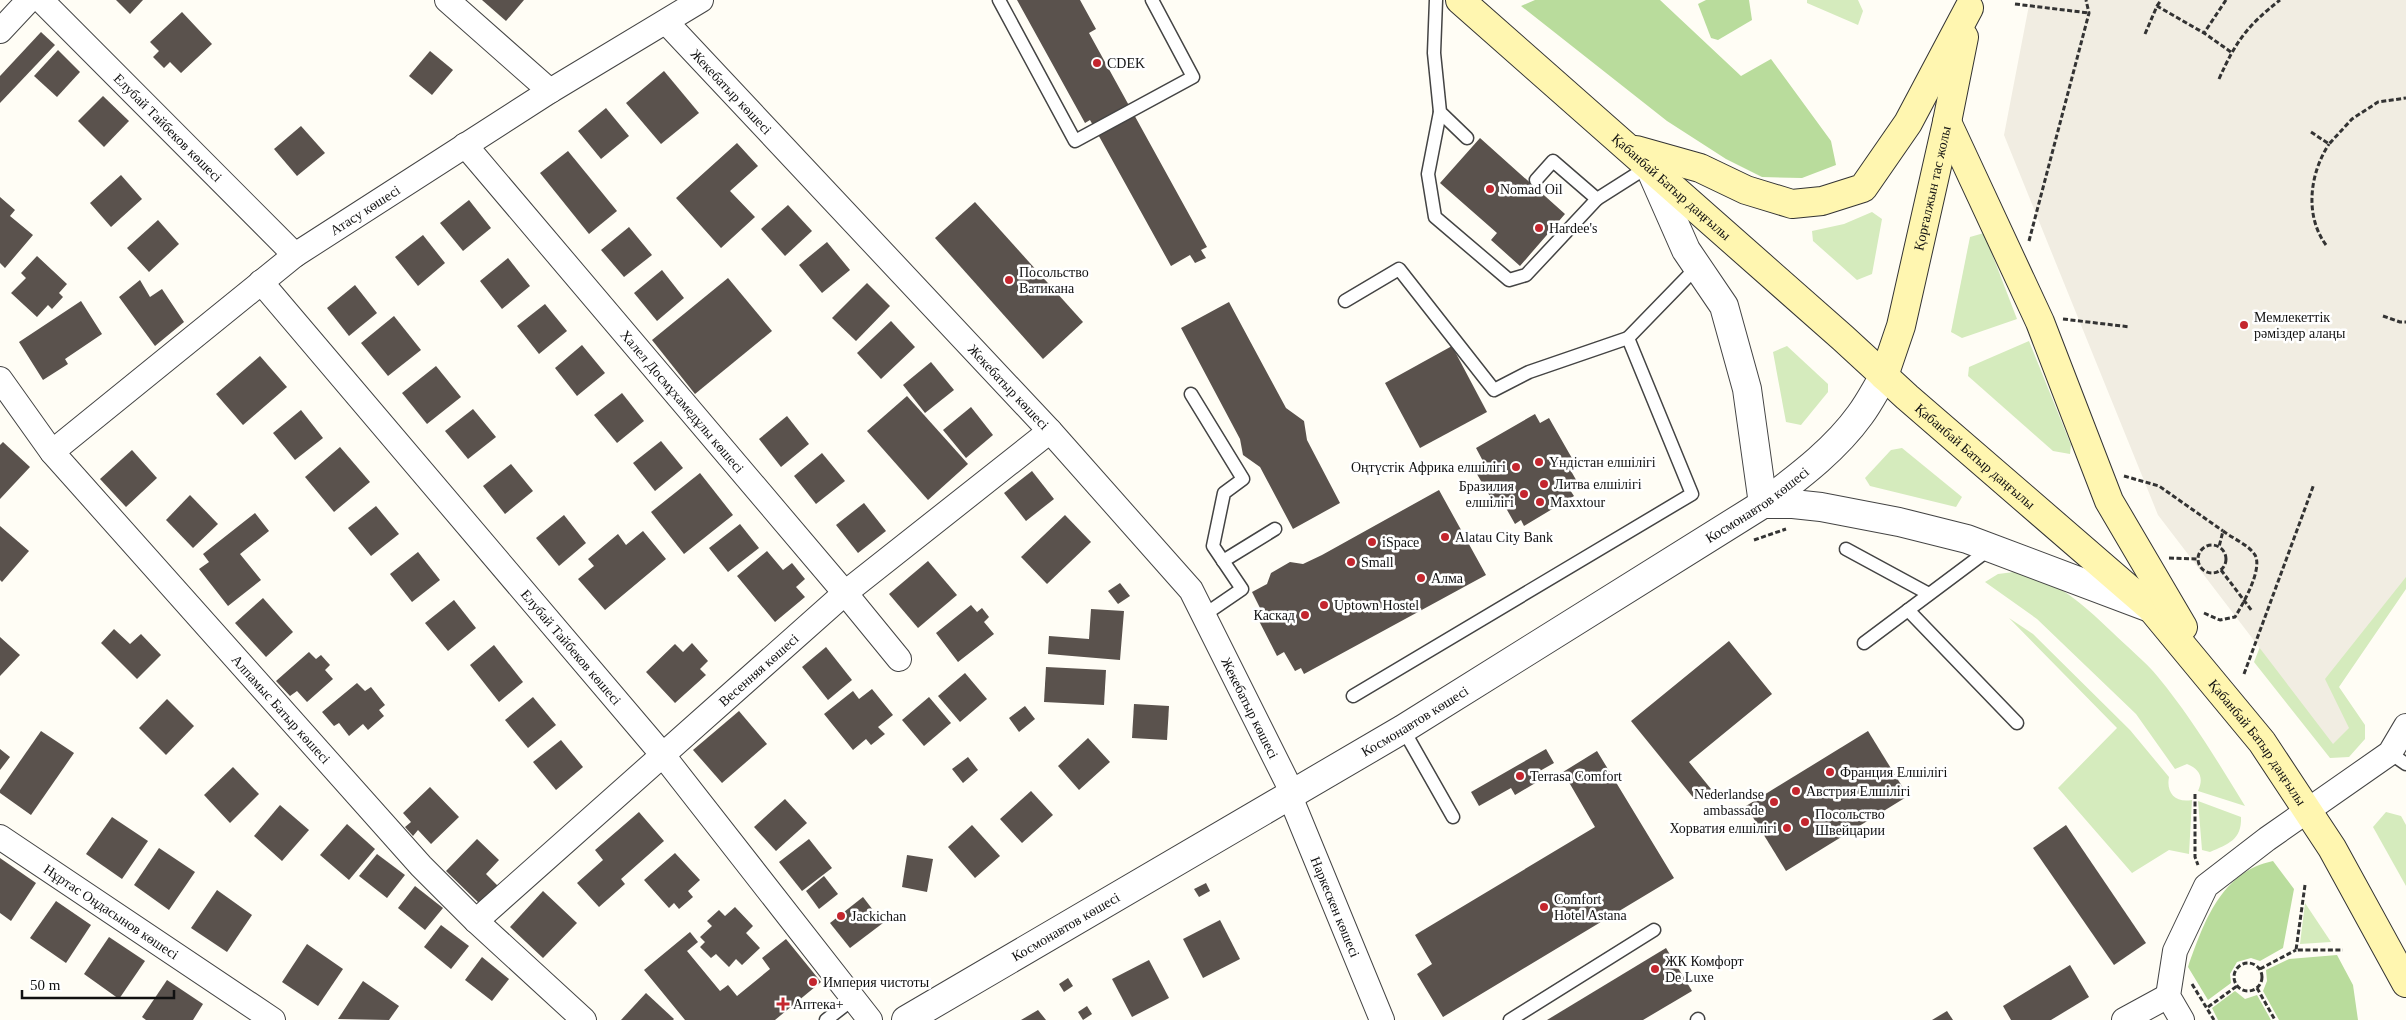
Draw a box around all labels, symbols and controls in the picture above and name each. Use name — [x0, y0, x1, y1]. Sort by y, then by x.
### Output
street label: Жекебатыр көшесі — [688, 46, 775, 138]
place label: CDEK — [1107, 56, 1145, 71]
marker: CDEK — [1091, 57, 1103, 69]
street label: Елубай Тайбеков көшесі — [111, 71, 225, 185]
street label: Қорғалжын тас жолы — [1911, 124, 1954, 252]
street label: Қабанбай Батыр даңғылы — [1609, 131, 1734, 244]
street label: Атасу көшесі — [328, 182, 403, 238]
place label: Nomad Oil — [1500, 182, 1563, 197]
marker: Nomad Oil — [1484, 183, 1496, 195]
place label: Hardee's — [1549, 221, 1597, 236]
marker: Hardee's — [1533, 222, 1545, 234]
place label: Посольство Ватикана — [1019, 265, 1089, 296]
marker: Посольство Ватикана — [1003, 274, 1015, 286]
place label: Мемлекеттік рәміздер алаңы — [2254, 310, 2346, 341]
marker: Мемлекеттік рәміздер алаңы — [2238, 319, 2250, 331]
street label: Халел Досмұхамедұлы көшесі — [617, 327, 747, 476]
street label: Жекебатыр көшесі — [965, 342, 1052, 433]
street label: Қабанбай Батыр даңғылы — [1912, 401, 2038, 512]
place label: Үндістан елшілігі — [1549, 455, 1656, 470]
marker: Үндістан елшілігі — [1533, 456, 1545, 468]
place label: Оңтүстік Африка елшілігі — [1351, 460, 1506, 475]
marker: Оңтүстік Африка елшілігі — [1510, 461, 1522, 473]
street label: Космонавтов көшесі — [1703, 464, 1812, 546]
place label: Литва елшілігі — [1554, 477, 1642, 492]
marker: Литва елшілігі — [1538, 478, 1550, 490]
place label: Бразилия елшілігі — [1459, 479, 1515, 510]
marker: Бразилия елшілігі — [1518, 488, 1530, 500]
place label: Maxxtour — [1550, 495, 1606, 510]
marker: Maxxtour — [1534, 496, 1546, 508]
place label: Alatau City Bank — [1455, 530, 1553, 545]
marker: Alatau City Bank — [1439, 531, 1451, 543]
place label: iSpace — [1382, 535, 1419, 550]
marker: iSpace — [1366, 536, 1378, 548]
place label: Small — [1361, 555, 1394, 570]
marker: Small — [1345, 556, 1357, 568]
place label: Алма — [1431, 571, 1464, 586]
marker: Алма — [1415, 572, 1427, 584]
street label: Елубай Тайбеков көшесі — [518, 587, 624, 708]
place label: Uptown Hostel — [1334, 598, 1419, 613]
marker: Uptown Hostel — [1318, 599, 1330, 611]
place label: Каскад — [1253, 608, 1295, 623]
marker: Каскад — [1299, 609, 1311, 621]
street label: Весенняя көшесі — [716, 631, 802, 709]
street label: Алпамыс Батыр көшесі — [229, 652, 333, 767]
street label: Жекебатыр көшесі — [1218, 655, 1281, 761]
street label: Қабанбай Батыр даңғылы — [2205, 677, 2309, 809]
street label: Космонавтов көшесі — [1359, 683, 1471, 760]
place label: Франция Елшілігі — [1840, 765, 1948, 780]
marker: Франция Елшілігі — [1824, 766, 1836, 778]
place label: Terrasa Comfort — [1530, 769, 1622, 784]
marker: Terrasa Comfort — [1514, 770, 1526, 782]
place label: Австрия Елшілігі — [1806, 784, 1910, 799]
marker: Австрия Елшілігі — [1790, 785, 1802, 797]
place label: Nederlandse ambassade — [1694, 787, 1764, 818]
marker: Nederlandse ambassade — [1768, 796, 1780, 808]
place label: Посольство Швейцарии — [1815, 807, 1886, 838]
marker: Посольство Швейцарии — [1799, 816, 1811, 828]
place label: Хорватия елшілігі — [1670, 821, 1777, 836]
marker: Хорватия елшілігі — [1781, 822, 1793, 834]
street label: Наркескен көшесі — [1308, 854, 1362, 960]
street label: Нұртас Оңдасынов көшесі — [41, 862, 181, 962]
street label: Космонавтов көшесі — [1009, 890, 1123, 964]
place label: Comfort Hotel Astana — [1554, 892, 1627, 923]
marker: Comfort Hotel Astana — [1538, 901, 1550, 913]
place label: Jackichan — [851, 909, 906, 924]
marker: Jackichan — [835, 910, 847, 922]
place label: ЖК Комфорт De Luxe — [1665, 954, 1744, 985]
marker: ЖК Комфорт De Luxe — [1649, 963, 1661, 975]
scale bar — [22, 968, 175, 1000]
place label: Империя чистоты — [823, 975, 930, 990]
marker: Империя чистоты — [807, 976, 819, 988]
text: 50 m — [30, 977, 61, 993]
place label: Аптека+ — [793, 997, 844, 1012]
marker: Аптека+ — [777, 998, 789, 1010]

